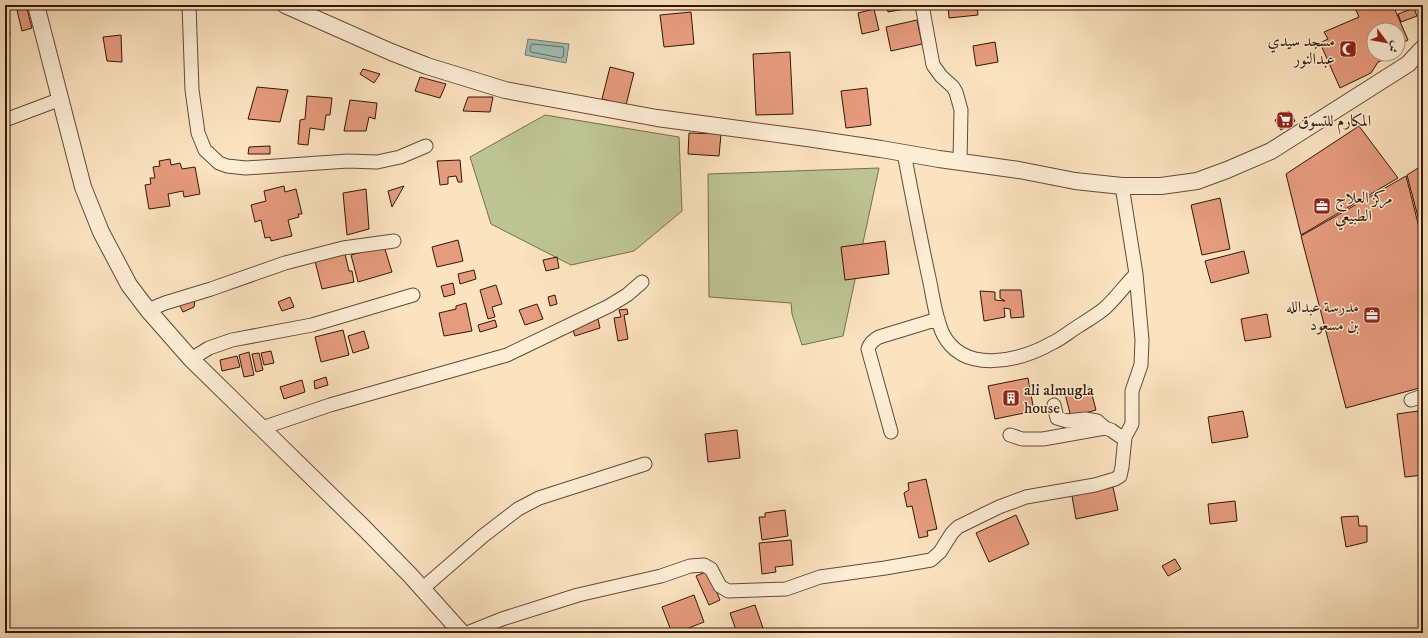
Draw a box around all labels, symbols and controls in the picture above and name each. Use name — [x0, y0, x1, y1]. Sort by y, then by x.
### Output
north arrow — [1366, 22, 1406, 62]
place label: مسجد سيدي عبدالنور — [1267, 31, 1335, 69]
text: ش — [1385, 38, 1402, 55]
mosque icon: مسجد سيدي عبدالنور — [1338, 39, 1358, 59]
supermarket icon: المكارم للتسوق — [1275, 110, 1295, 130]
place label: المكارم للتسوق — [1298, 111, 1371, 135]
place label: مركز العلاج الطبيعي — [1335, 188, 1393, 231]
office icon: مركز العلاج الطبيعي — [1312, 196, 1332, 216]
place label: مدرسة عبدالله بن مسعود — [1286, 297, 1359, 335]
office icon: مدرسة عبدالله بن مسعود — [1362, 305, 1382, 325]
place label: ali almugla house — [1024, 380, 1094, 418]
building icon: ali almugla house — [1001, 388, 1021, 408]

